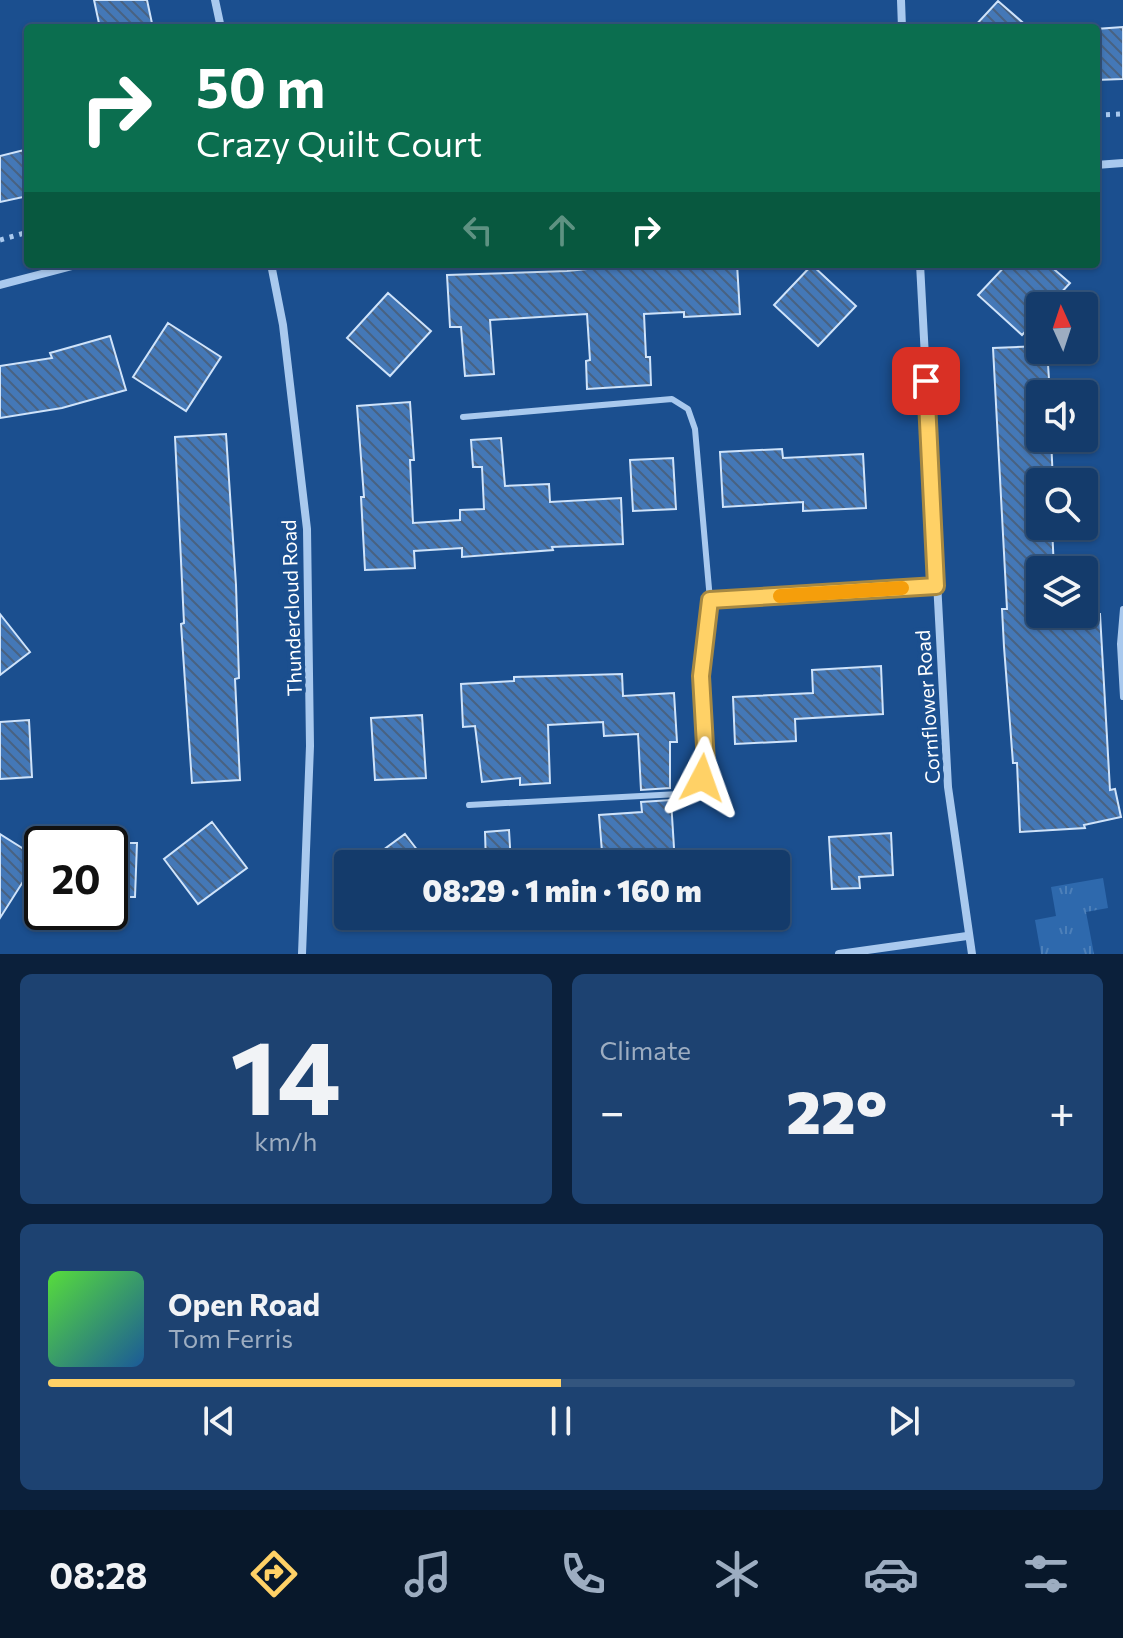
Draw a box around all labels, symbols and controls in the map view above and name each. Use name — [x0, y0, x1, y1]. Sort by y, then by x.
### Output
text: 50 m — [196, 51, 325, 120]
icon: right — [64, 56, 168, 160]
text: Crazy Quilt Court — [196, 120, 482, 164]
icon: left — [456, 208, 500, 252]
icon: ahead — [540, 208, 584, 252]
icon: right — [624, 208, 668, 252]
north arrow — [1026, 292, 1098, 364]
map controls — [1026, 292, 1098, 628]
pin — [892, 347, 960, 415]
icon: arrive — [904, 359, 948, 403]
button: sound — [1026, 380, 1098, 452]
button: search — [1026, 468, 1098, 540]
street label: Thundercloud Road — [276, 519, 306, 697]
button: layers — [1026, 556, 1098, 628]
street label: Cornflower Road — [910, 629, 944, 785]
position arrow — [660, 736, 744, 820]
speed limit sign: 20 — [24, 826, 128, 930]
text: 08:29 · 1 min · 160 m — [422, 871, 702, 908]
text: 14 — [230, 1009, 341, 1136]
text: Climate — [600, 1034, 691, 1065]
text: 22° — [786, 1073, 887, 1146]
text: − — [600, 1083, 625, 1137]
text: + — [1049, 1083, 1075, 1137]
text: km/h — [254, 1125, 317, 1156]
text: Open Road — [168, 1285, 320, 1322]
text: Tom Ferris — [168, 1322, 293, 1353]
icon: previous — [197, 1399, 241, 1443]
icon: pause — [539, 1399, 583, 1443]
icon: next — [882, 1399, 926, 1443]
icon: directions — [246, 1546, 302, 1602]
icon: music — [400, 1546, 456, 1602]
icon: phone — [555, 1546, 611, 1602]
icon: climate — [709, 1546, 765, 1602]
icon: car — [863, 1546, 919, 1602]
icon: filters — [1018, 1546, 1074, 1602]
text: 08:28 — [49, 1552, 147, 1596]

